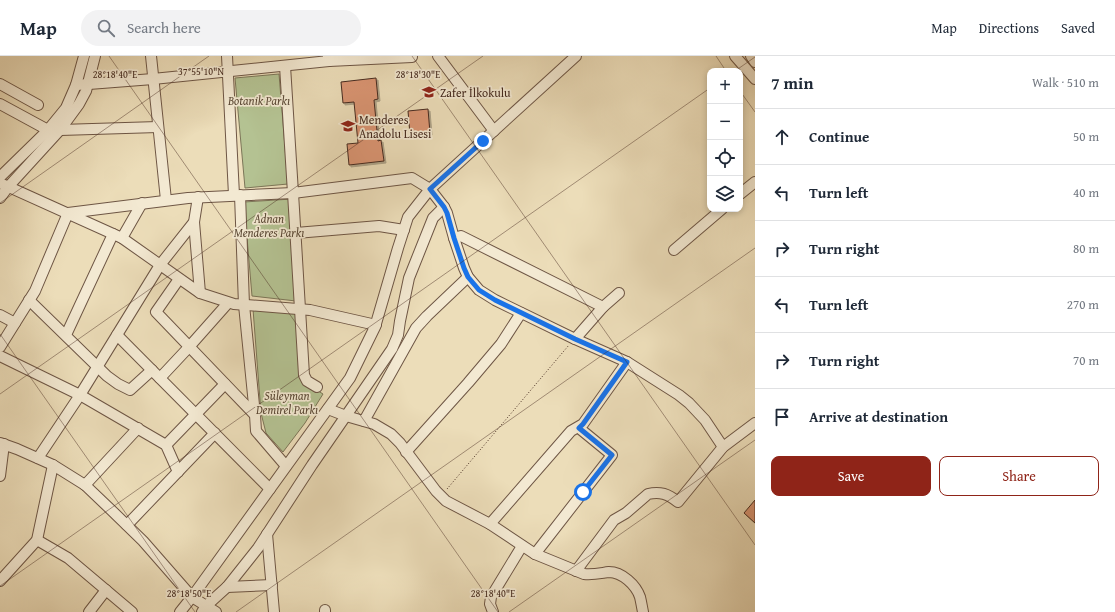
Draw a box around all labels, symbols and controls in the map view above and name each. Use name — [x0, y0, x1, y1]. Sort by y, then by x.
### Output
search box — [81, 10, 361, 46]
text: Map — [20, 14, 57, 42]
icon: search — [95, 17, 117, 39]
text: Search here — [127, 17, 201, 38]
text: Map — [931, 18, 957, 38]
text: Directions — [979, 18, 1039, 38]
text: Saved — [1061, 18, 1095, 38]
text: 37°55'10"N — [178, 64, 224, 79]
text: 28°18'40"E — [93, 67, 137, 82]
text: 28°18'30"E — [396, 67, 440, 82]
map controls — [707, 68, 743, 212]
button: + — [707, 68, 743, 104]
text: 7 min — [771, 70, 813, 95]
text: Walk · 510 m — [1032, 73, 1099, 92]
school or university icon: Zafer İlkokulu — [421, 84, 437, 100]
place label: Zafer İlkokulu — [440, 84, 511, 101]
park label: Botanik Parkı — [227, 92, 290, 109]
button: − — [707, 104, 743, 140]
place label: Menderes Anadolu Lisesi — [359, 111, 432, 142]
school or university icon: Menderes Anadolu Lisesi — [340, 118, 356, 134]
icon: ahead — [771, 126, 793, 148]
text: Continue — [809, 126, 870, 147]
text: 50 m — [1073, 127, 1099, 146]
route end — [474, 132, 492, 150]
button: locate — [707, 140, 743, 176]
button: layers — [707, 176, 743, 212]
icon: left — [771, 182, 793, 204]
text: Turn left — [809, 182, 868, 203]
text: 40 m — [1073, 183, 1099, 202]
park label: Adnan Menderes Parkı — [234, 210, 304, 241]
icon: right — [771, 238, 793, 260]
text: Turn right — [809, 238, 880, 259]
text: 80 m — [1073, 239, 1099, 258]
icon: left — [771, 294, 793, 316]
text: Turn left — [809, 294, 868, 315]
text: 270 m — [1067, 295, 1099, 314]
icon: right — [771, 350, 793, 372]
text: Turn right — [809, 350, 880, 371]
text: 70 m — [1073, 351, 1099, 370]
park label: Süleyman Demirel Parkı — [255, 387, 318, 418]
icon: arrive — [771, 406, 793, 428]
text: Arrive at destination — [809, 406, 948, 427]
button: Save — [771, 456, 931, 496]
button: Share — [939, 456, 1099, 496]
route start — [574, 483, 592, 501]
text: 28°18'50"E — [167, 586, 211, 601]
text: 28°18'40"E — [471, 586, 515, 601]

